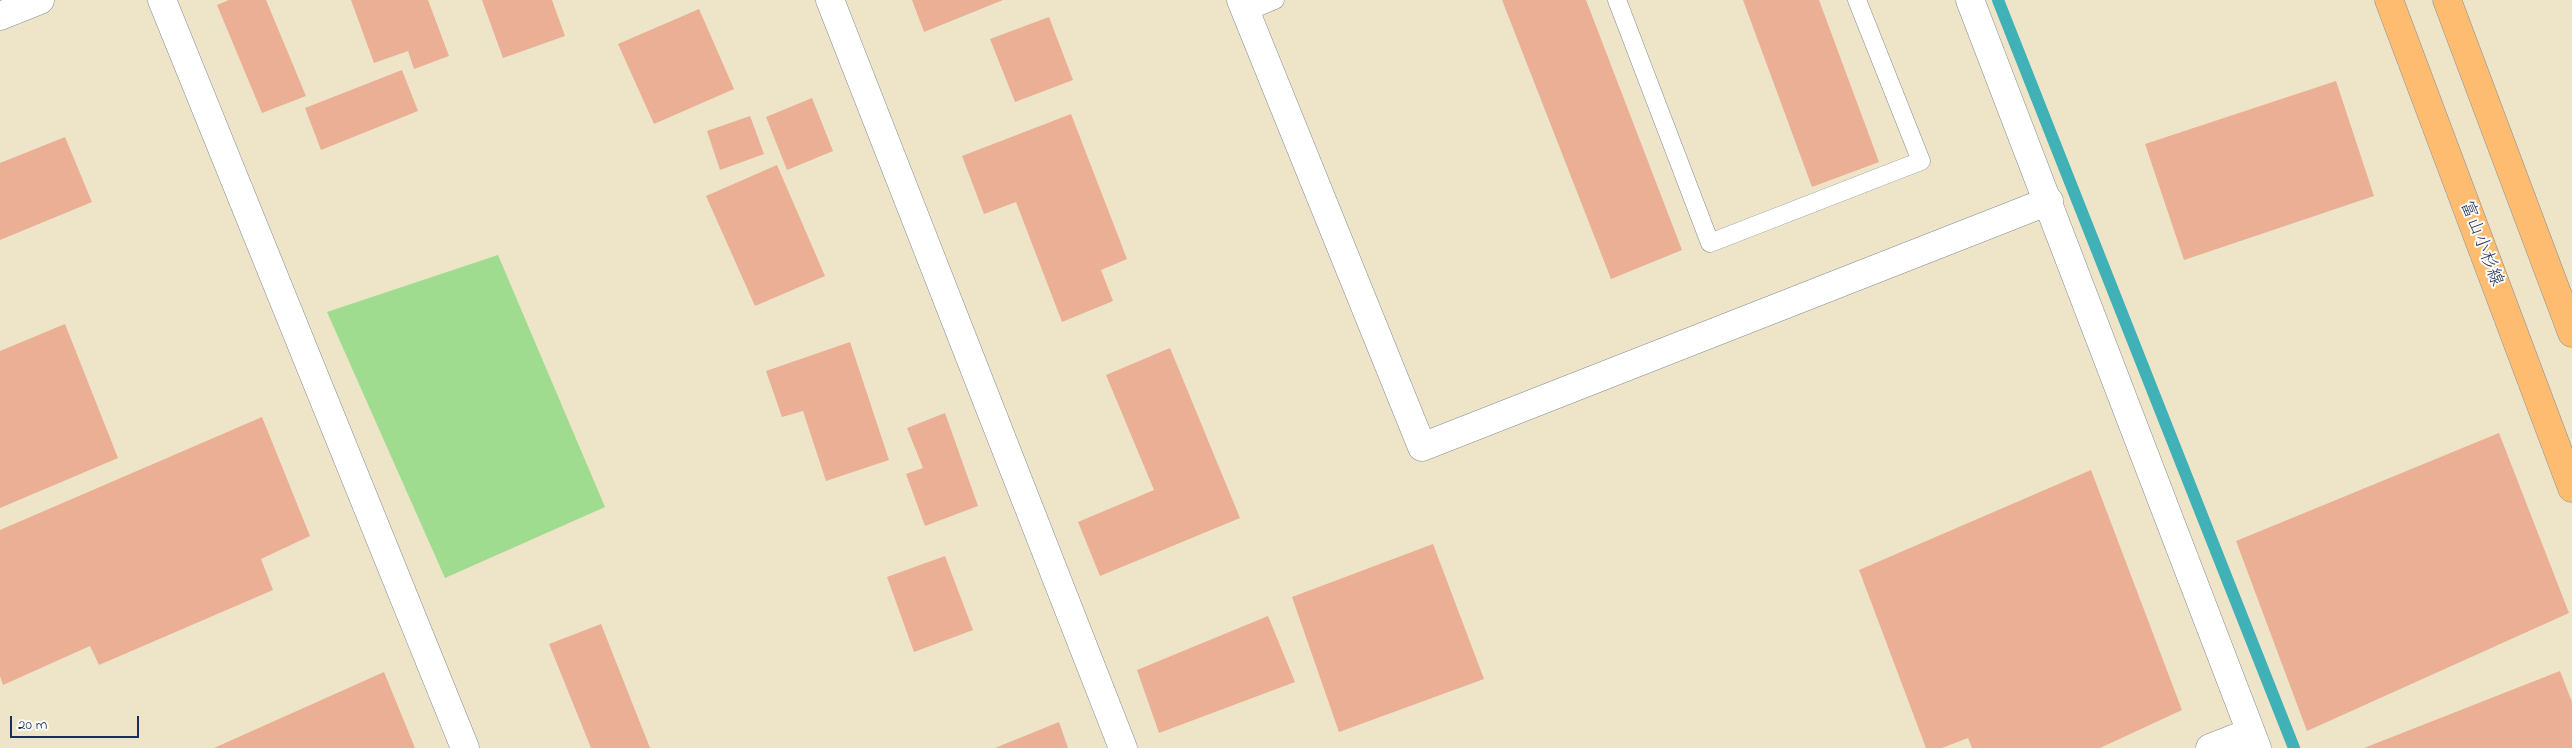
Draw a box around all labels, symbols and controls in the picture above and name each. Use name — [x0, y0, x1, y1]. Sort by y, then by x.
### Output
street label: 富山小杉線 — [2454, 198, 2506, 290]
scale bar — [12, 706, 141, 738]
text: 20 m — [18, 714, 47, 736]

